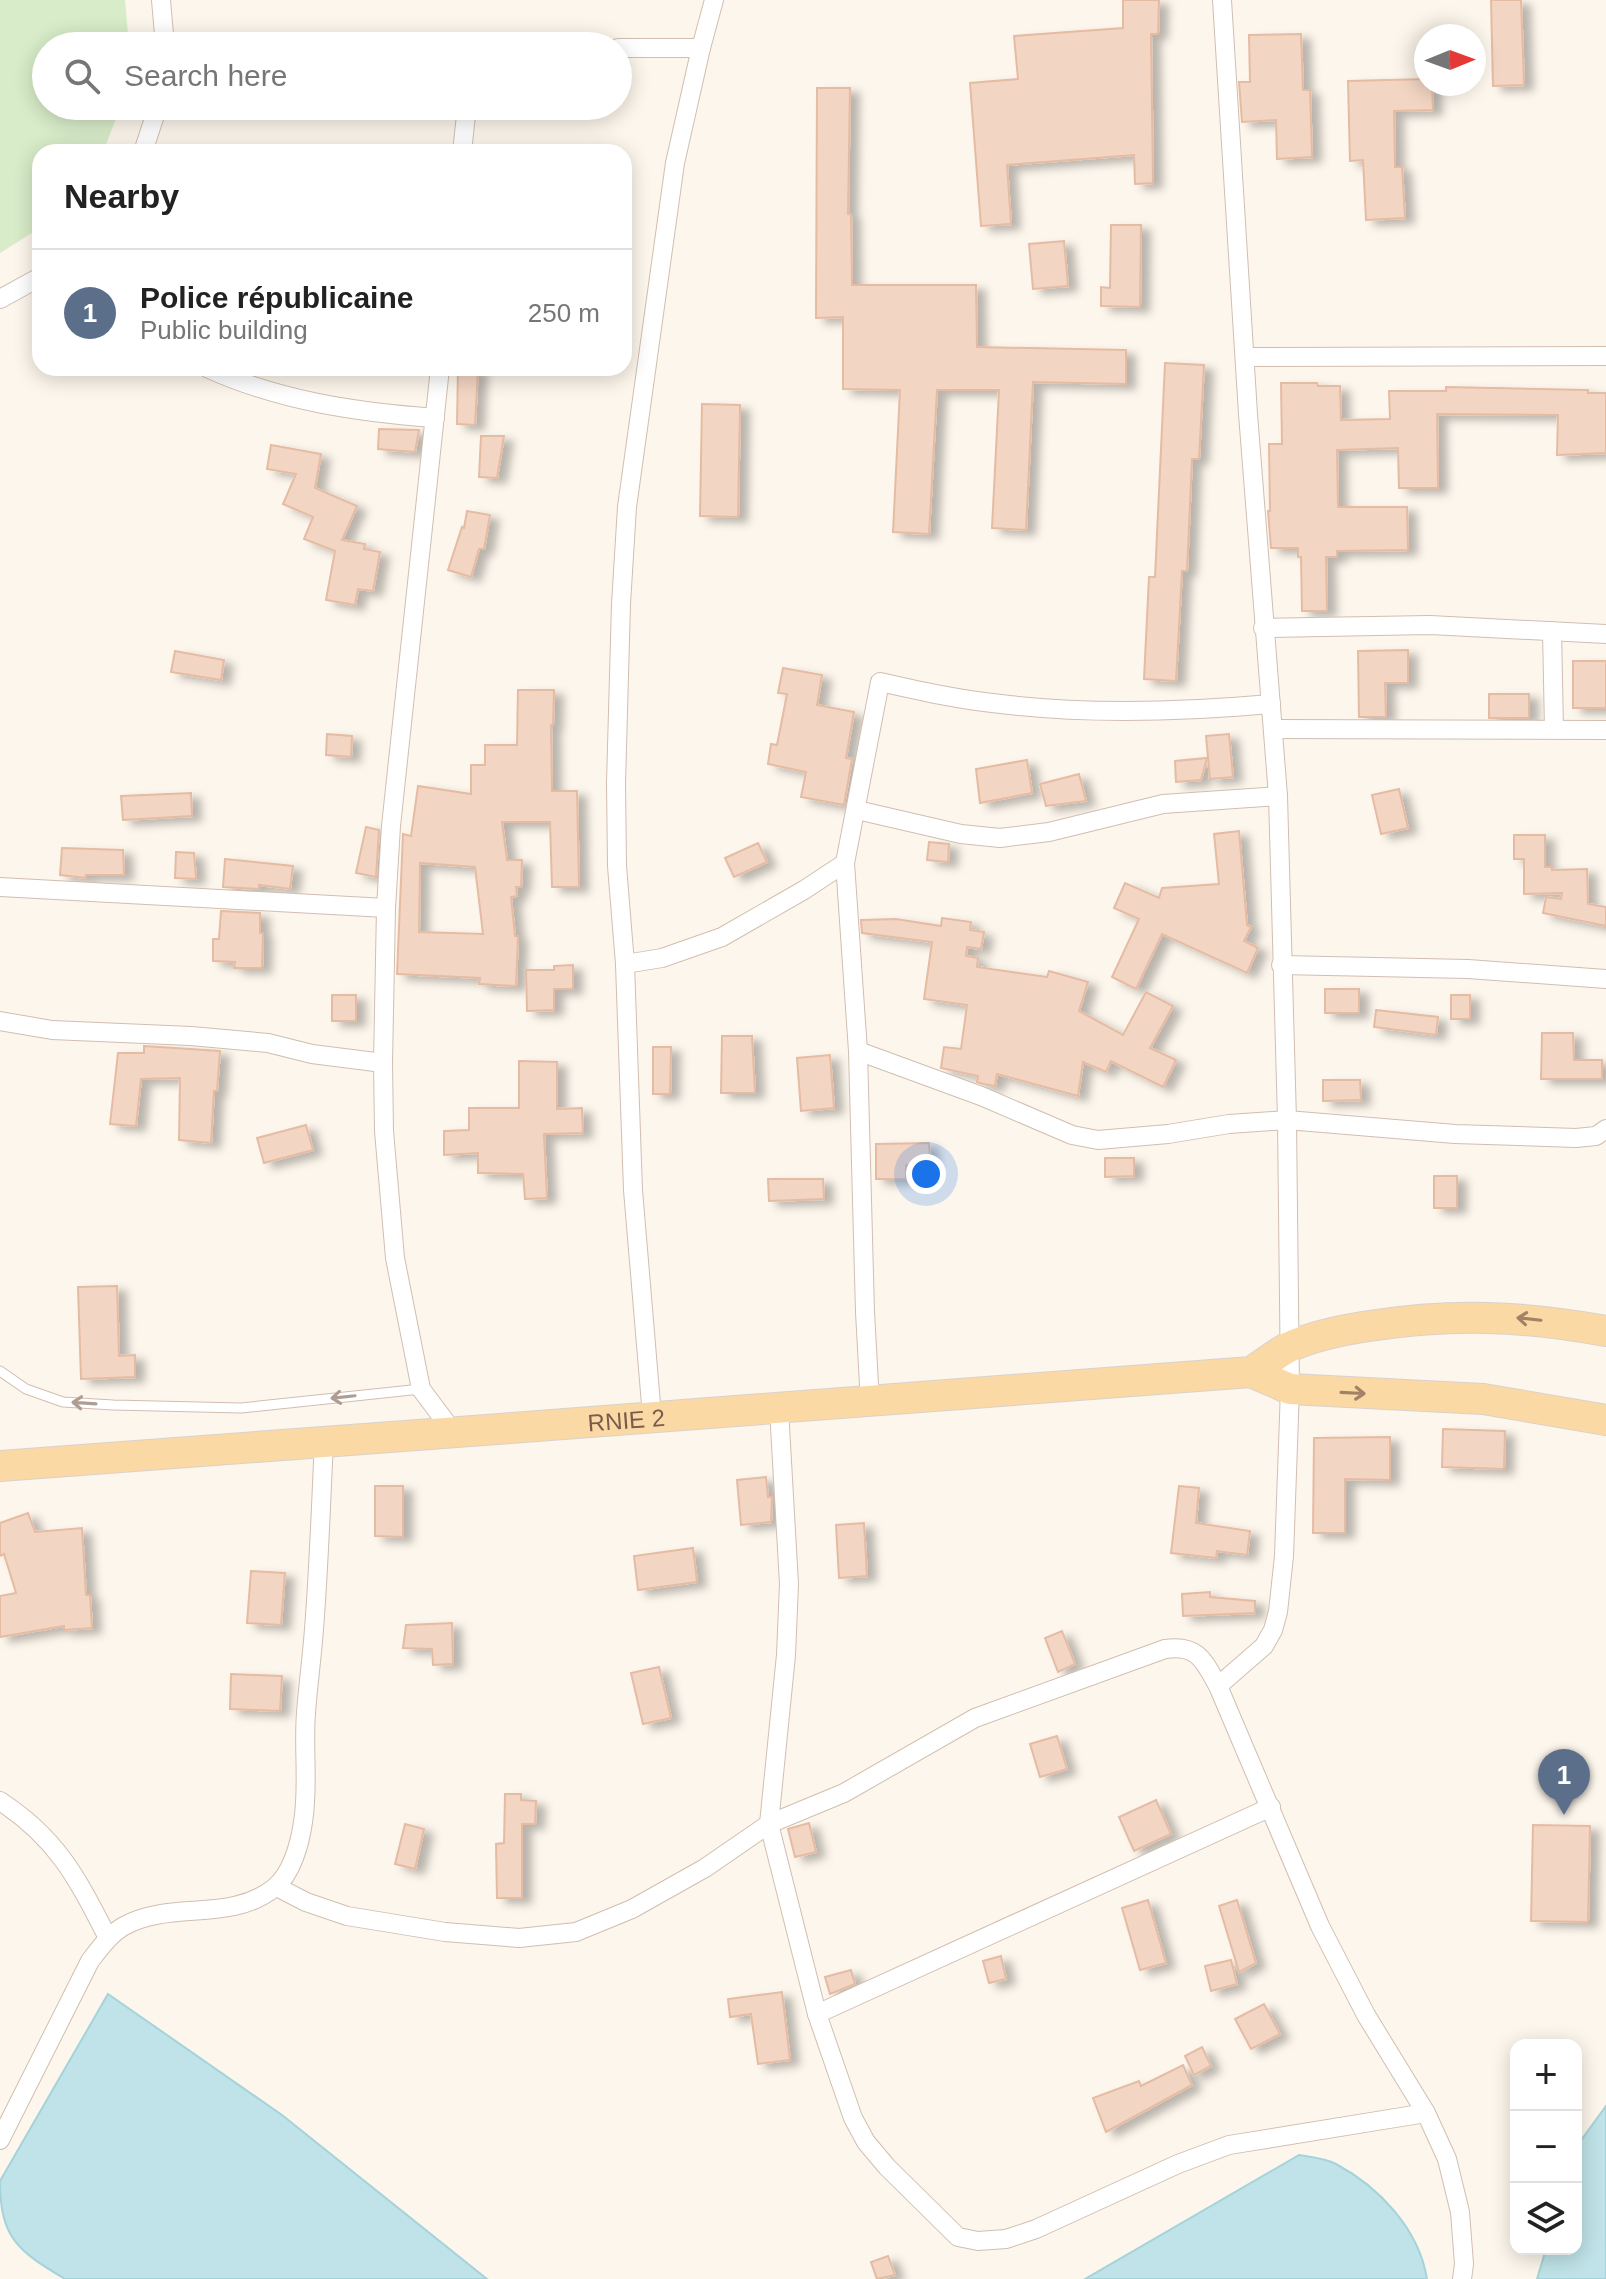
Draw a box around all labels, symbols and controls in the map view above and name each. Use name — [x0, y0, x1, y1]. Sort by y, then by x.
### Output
north arrow — [1414, 24, 1486, 96]
search box — [32, 32, 632, 120]
icon: search — [60, 54, 104, 98]
text: Search here — [124, 59, 287, 92]
text: Nearby — [64, 177, 179, 215]
text: Police républicaine — [140, 281, 413, 314]
text: 1 — [83, 298, 97, 328]
text: 250 m — [528, 298, 600, 328]
text: Public building — [140, 315, 308, 345]
your location — [906, 1154, 946, 1194]
one-way arrow — [1516, 1312, 1543, 1327]
one-way arrow — [1339, 1386, 1366, 1401]
one-way arrow — [330, 1390, 357, 1405]
one-way arrow — [71, 1395, 98, 1410]
street label: RNIE 2 — [587, 1403, 666, 1436]
pin: 1 — [1538, 1749, 1590, 1815]
map controls — [1510, 2039, 1582, 2255]
button: + — [1510, 2039, 1582, 2111]
button: − — [1510, 2111, 1582, 2183]
button: layers — [1510, 2183, 1582, 2255]

